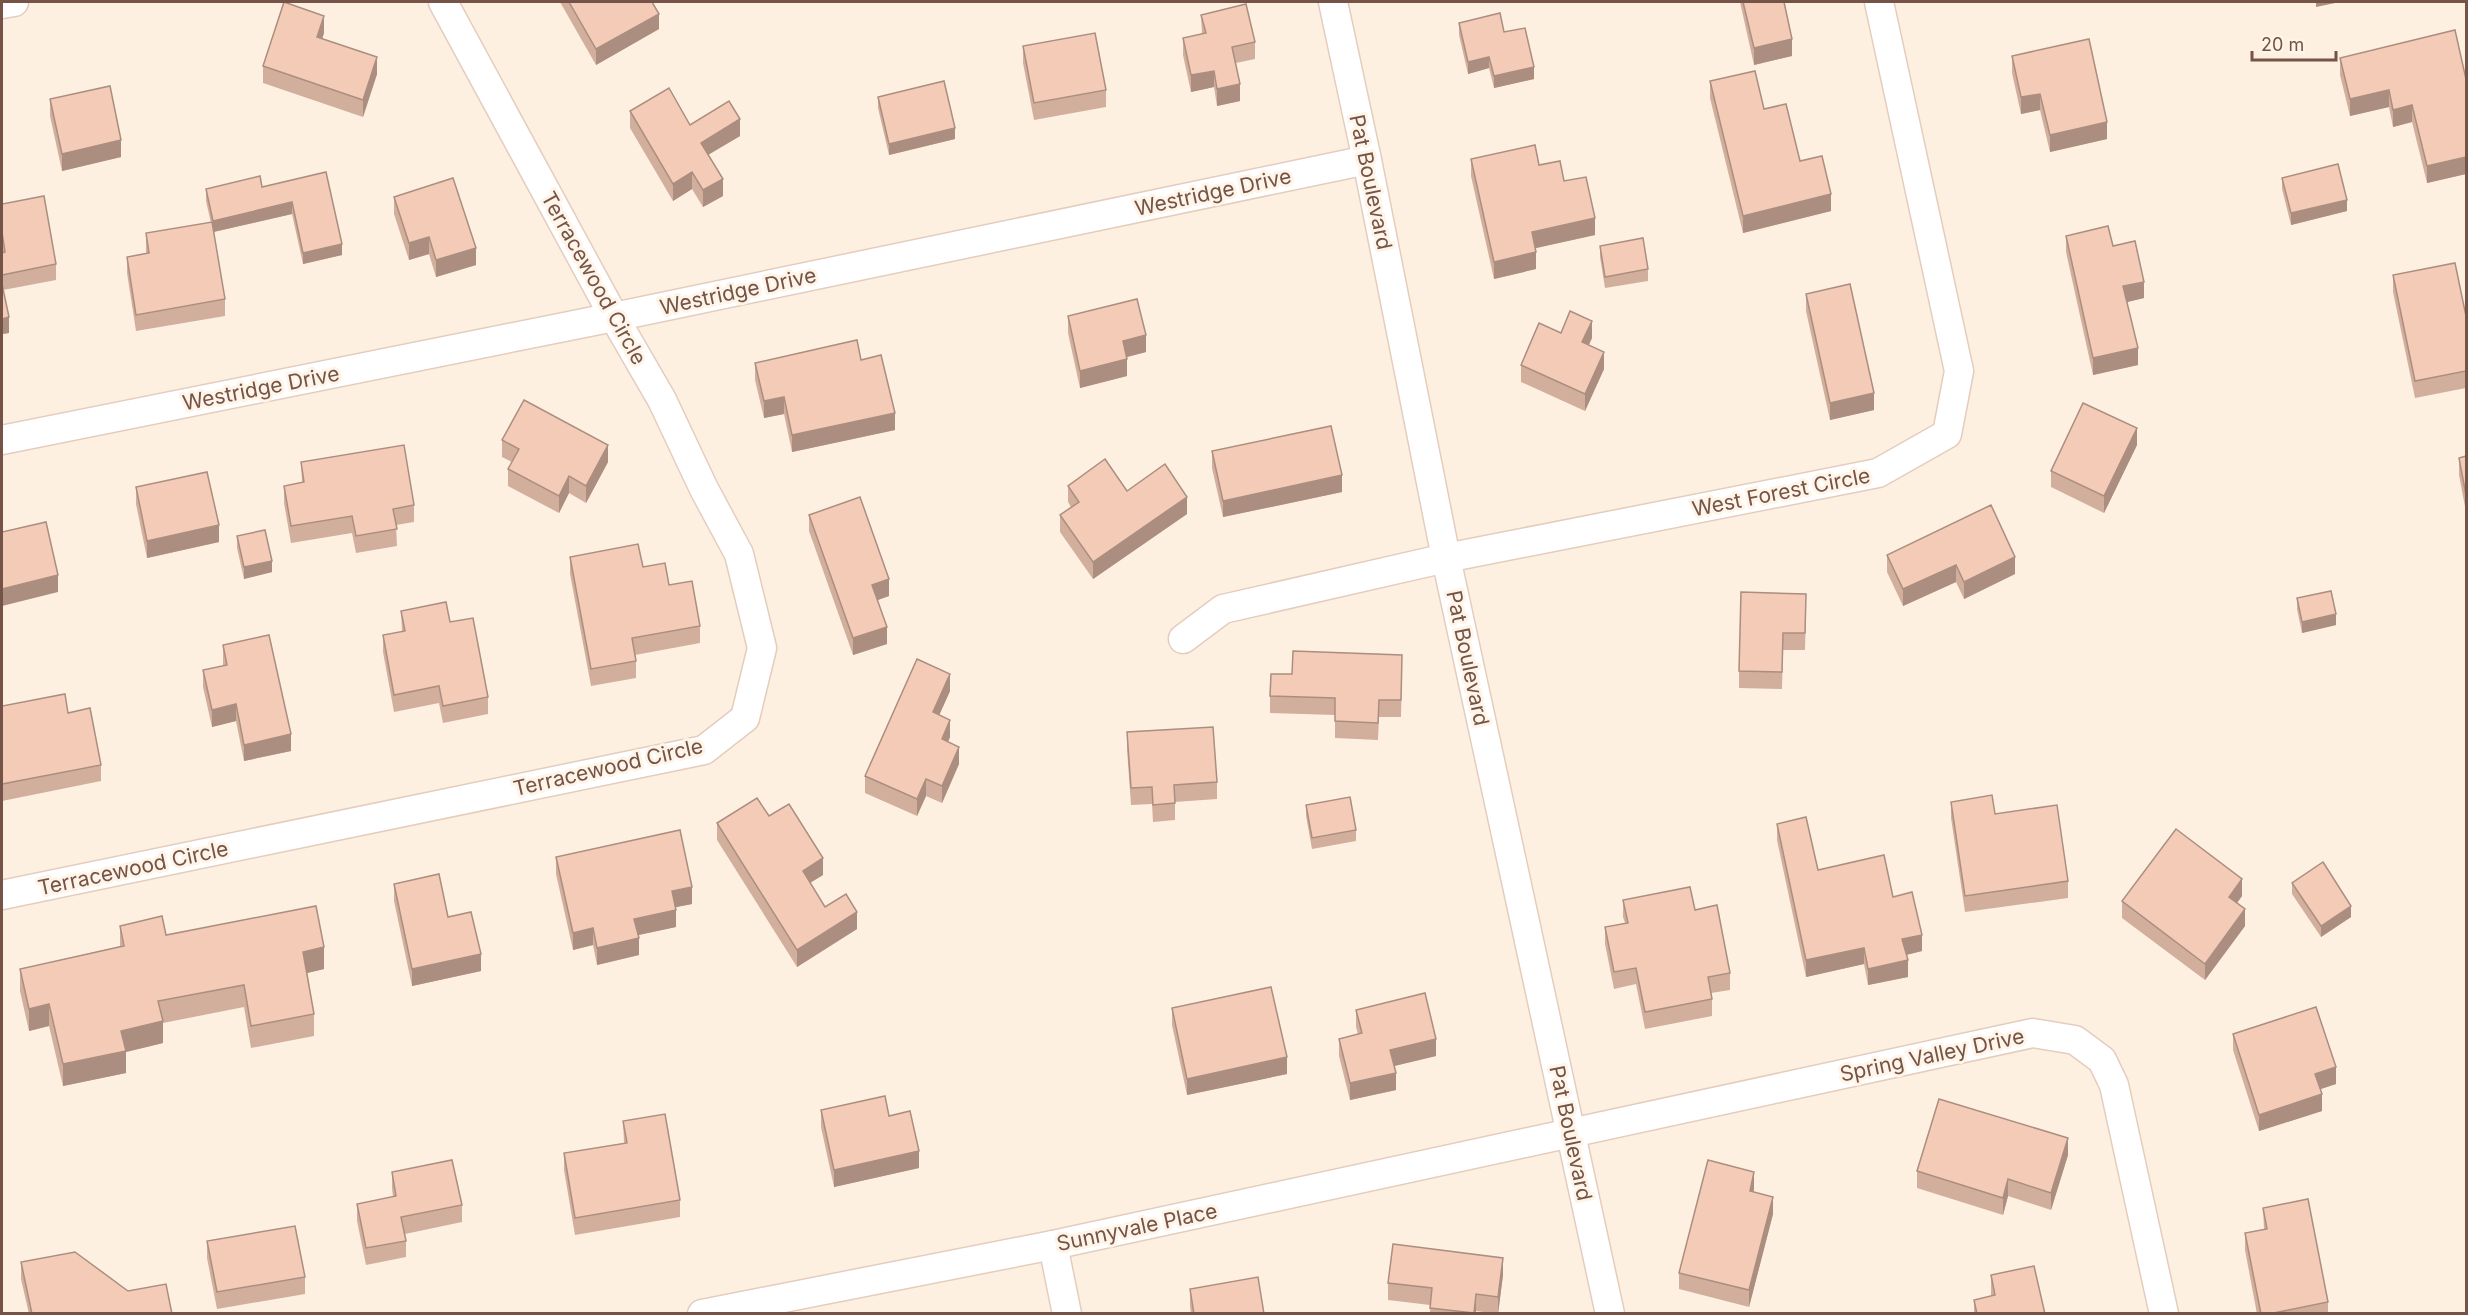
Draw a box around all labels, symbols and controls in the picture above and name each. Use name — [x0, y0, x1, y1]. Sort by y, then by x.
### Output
scale bar — [2252, 24, 2336, 62]
text: 20 m — [2261, 34, 2304, 55]
street label: Pat Boulevard — [1344, 112, 1398, 252]
street label: Westridge Drive — [1133, 163, 1293, 221]
street label: Terracewood Circle — [536, 187, 652, 369]
street label: Westridge Drive — [658, 262, 818, 320]
street label: Westridge Drive — [181, 361, 341, 415]
street label: West Forest Circle — [1690, 462, 1872, 522]
street label: Pat Boulevard — [1441, 588, 1495, 728]
street label: Terracewood Circle — [511, 733, 705, 801]
street label: Terracewood Circle — [36, 836, 230, 900]
street label: Spring Valley Drive — [1838, 1023, 2026, 1087]
street label: Pat Boulevard — [1544, 1063, 1598, 1203]
street label: Sunnyvale Place — [1054, 1198, 1220, 1256]

